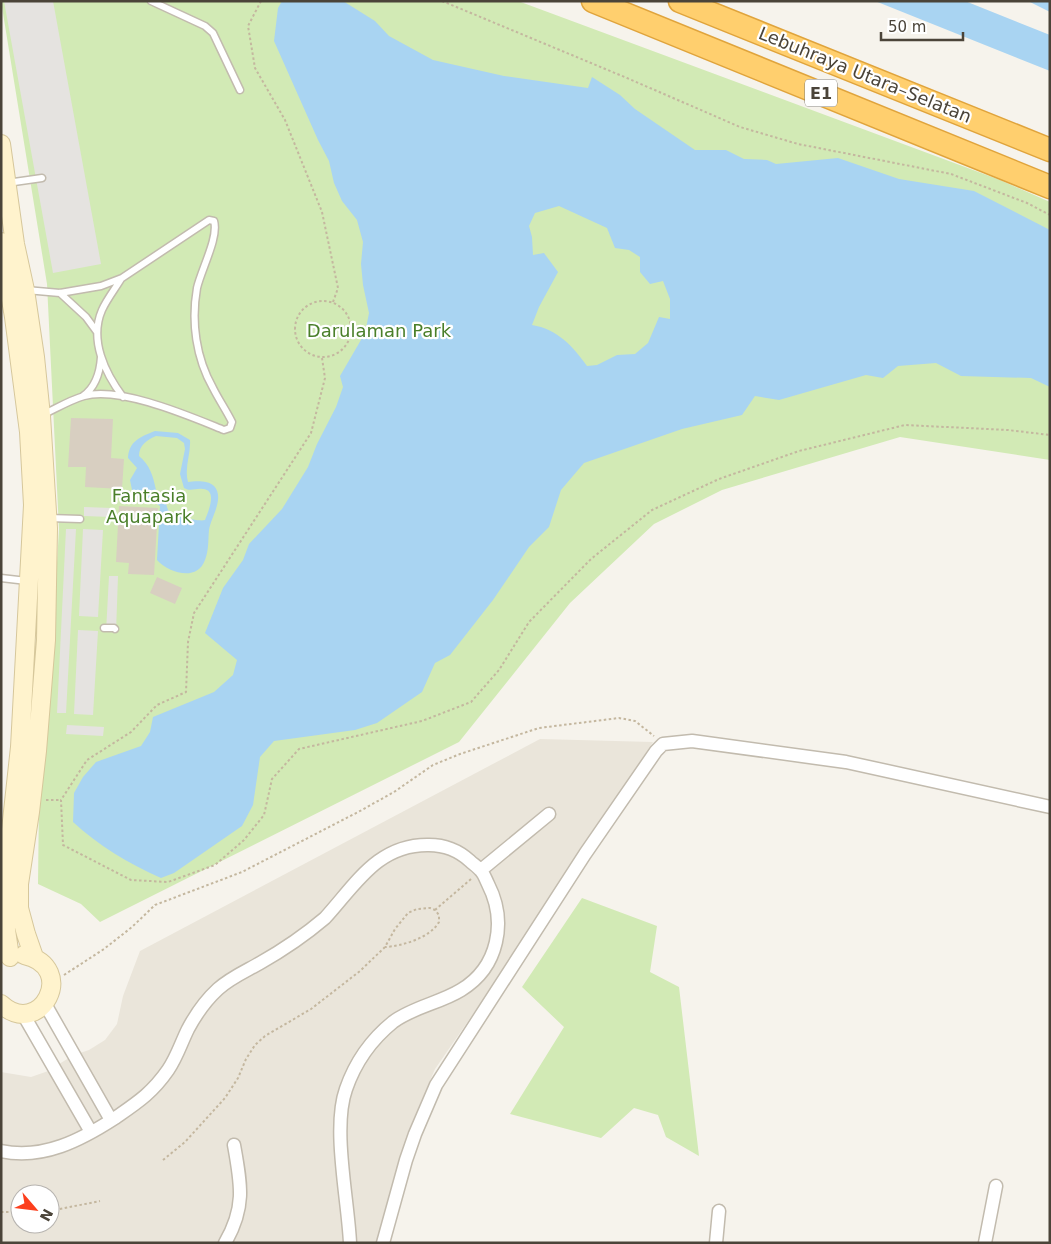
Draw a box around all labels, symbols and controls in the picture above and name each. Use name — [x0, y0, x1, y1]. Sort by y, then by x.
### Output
scale bar — [881, 10, 964, 42]
text: 50 m — [888, 18, 926, 36]
street label: Lebuhraya Utara–Selatan — [756, 22, 975, 127]
road number: E1 — [805, 80, 837, 106]
park label: Darulaman Park — [307, 320, 452, 341]
park label: Fantasia Aquapark — [106, 485, 193, 527]
north arrow — [10, 1184, 60, 1234]
text: N — [37, 1206, 56, 1224]

